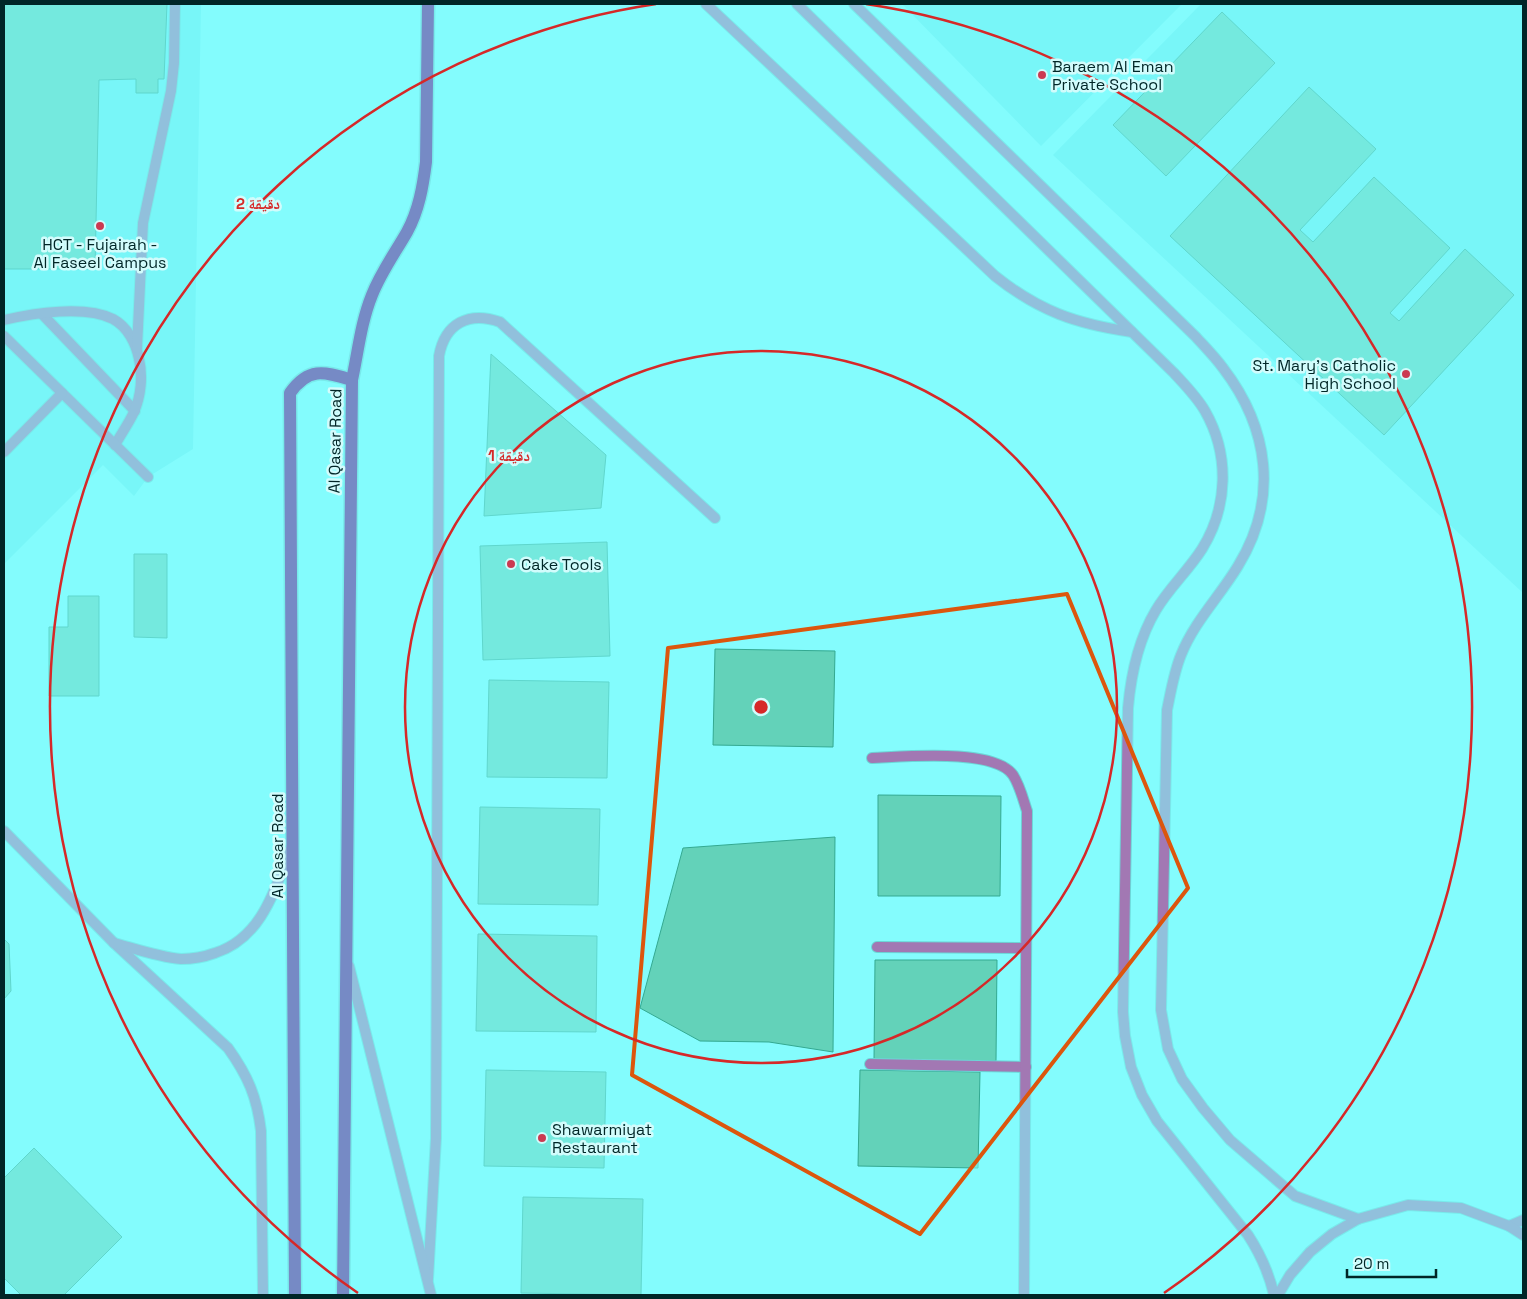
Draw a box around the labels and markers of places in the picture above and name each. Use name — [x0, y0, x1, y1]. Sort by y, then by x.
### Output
place label: Baraem Al Eman Private School — [1052, 56, 1174, 95]
marker: Baraem Al Eman Private School — [1036, 69, 1048, 81]
marker: HCT - Fujairah - Al Faseel Campus — [94, 220, 106, 232]
place label: HCT - Fujairah - Al Faseel Campus — [34, 234, 166, 273]
place label: St. Mary's Catholic High School — [1252, 355, 1396, 394]
marker: St. Mary's Catholic High School — [1400, 368, 1412, 380]
place label: Cake Tools — [521, 554, 602, 575]
marker: Cake Tools — [505, 558, 517, 570]
centre of rings — [752, 698, 770, 716]
place label: Shawarmiyat Restaurant — [552, 1119, 652, 1158]
marker: Shawarmiyat Restaurant — [536, 1132, 548, 1144]

